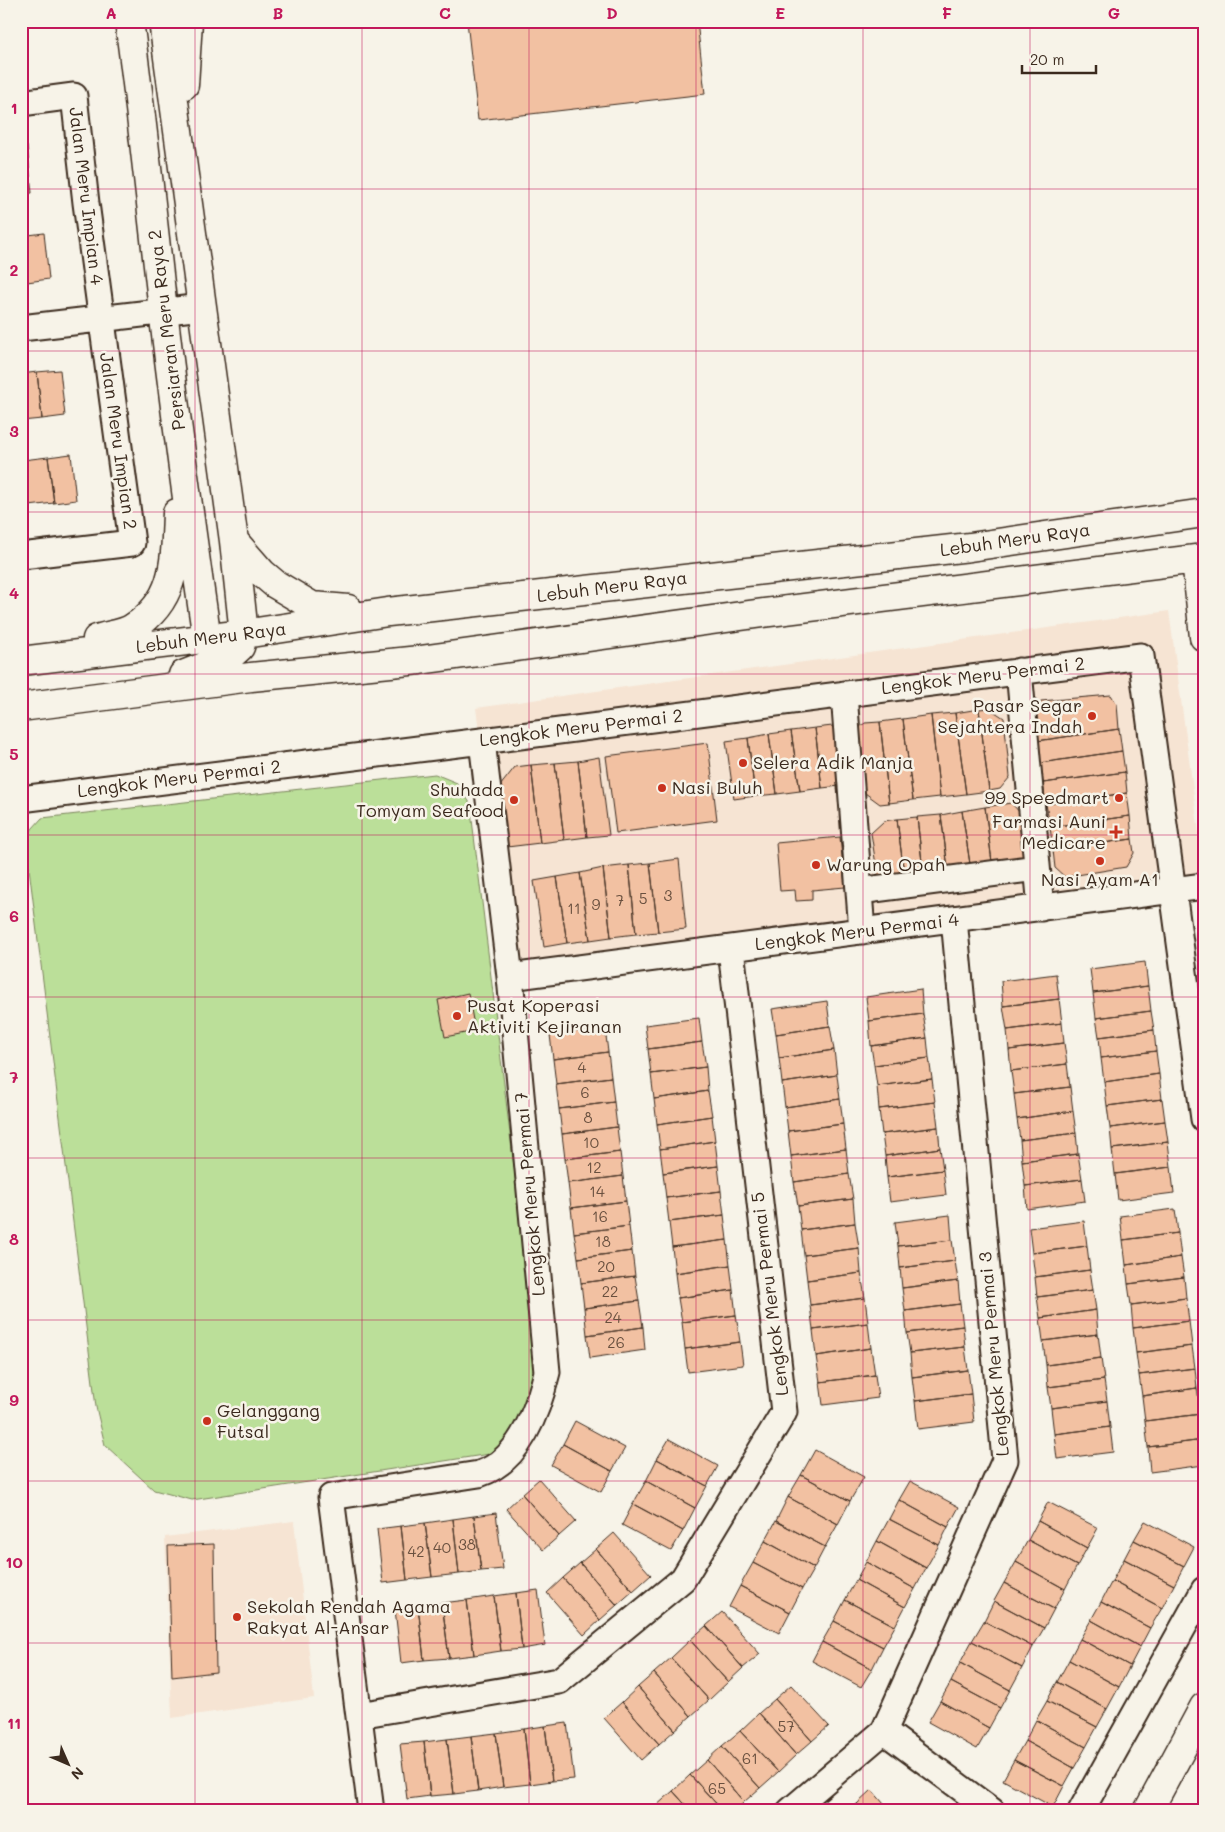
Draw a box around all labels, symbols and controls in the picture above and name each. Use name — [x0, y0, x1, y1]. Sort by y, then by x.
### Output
text: A — [105, 2, 117, 23]
text: B — [273, 2, 283, 23]
text: C — [439, 2, 451, 23]
text: D — [606, 2, 618, 23]
text: E — [775, 2, 785, 23]
text: F — [942, 2, 952, 23]
text: G — [1108, 2, 1120, 23]
scale bar — [1022, 42, 1096, 74]
text: 20 m — [1030, 49, 1064, 69]
text: 1 — [10, 97, 18, 118]
street label: Jalan Meru Impian 4 — [64, 106, 110, 287]
street label: Persiaran Meru Raya 2 — [142, 228, 190, 432]
text: 2 — [10, 259, 19, 280]
street label: Jalan Meru Impian 2 — [95, 351, 143, 531]
text: 3 — [9, 420, 19, 441]
street label: Lebuh Meru Raya — [938, 517, 1091, 561]
street label: Lebuh Meru Raya — [535, 565, 688, 607]
text: 4 — [9, 582, 19, 603]
street label: Lebuh Meru Raya — [134, 616, 287, 658]
street label: Lengkok Meru Permai 2 — [880, 651, 1086, 699]
place label: Pasar Segar Sejahtera Indah — [938, 693, 1082, 738]
street label: Lengkok Meru Permai 2 — [478, 703, 684, 751]
marker: Pasar Segar Sejahtera Indah — [1086, 710, 1098, 722]
text: 5 — [9, 743, 19, 764]
place label: Selera Adik Manja — [753, 750, 913, 774]
street label: Lengkok Meru Permai 2 — [76, 754, 282, 802]
marker: Selera Adik Manja — [737, 757, 749, 769]
place label: Nasi Buluh — [672, 775, 762, 799]
place label: Shuhada Tomyam Seafood — [356, 777, 504, 822]
marker: Nasi Buluh — [656, 782, 668, 794]
place label: 99 Speedmart — [985, 785, 1109, 809]
marker: 99 Speedmart — [1113, 792, 1125, 804]
marker: Shuhada Tomyam Seafood — [508, 794, 520, 806]
place label: Farmasi Auni Medicare — [992, 809, 1106, 854]
marker: Farmasi Auni Medicare — [1110, 826, 1122, 838]
place label: Warung Opah — [826, 852, 945, 876]
marker: Nasi Ayam A1 — [1094, 855, 1106, 867]
marker: Warung Opah — [810, 859, 822, 871]
place label: Nasi Ayam A1 — [1041, 867, 1159, 891]
house number: 3 — [664, 885, 673, 905]
house number: 5 — [639, 888, 647, 908]
house number: 7 — [616, 890, 624, 910]
house number: 9 — [592, 894, 601, 914]
house number: 11 — [567, 898, 581, 918]
text: 6 — [9, 905, 19, 926]
street label: Lengkok Meru Permai 4 — [754, 907, 961, 955]
place label: Pusat Koperasi Aktiviti Kejiranan — [467, 993, 622, 1038]
marker: Pusat Koperasi Aktiviti Kejiranan — [451, 1010, 463, 1022]
house number: 4 — [578, 1057, 587, 1077]
text: 7 — [10, 1066, 19, 1087]
house number: 6 — [580, 1082, 590, 1102]
street label: Lengkok Meru Permai 7 — [508, 1091, 550, 1297]
house number: 8 — [583, 1107, 593, 1127]
house number: 10 — [583, 1132, 599, 1152]
house number: 12 — [586, 1157, 602, 1177]
house number: 14 — [589, 1181, 605, 1201]
street label: Lengkok Meru Permai 5 — [745, 1191, 793, 1397]
house number: 16 — [592, 1206, 608, 1226]
text: 8 — [9, 1228, 19, 1249]
house number: 18 — [595, 1231, 611, 1251]
street label: Lengkok Meru Permai 3 — [972, 1251, 1014, 1457]
house number: 20 — [597, 1256, 615, 1276]
house number: 22 — [602, 1281, 618, 1301]
house number: 24 — [604, 1307, 622, 1327]
house number: 26 — [607, 1332, 625, 1352]
text: 9 — [9, 1389, 19, 1410]
place label: Gelanggang Futsal — [217, 1398, 320, 1443]
marker: Gelanggang Futsal — [201, 1415, 213, 1427]
house number: 38 — [458, 1534, 476, 1554]
house number: 40 — [433, 1537, 451, 1557]
house number: 42 — [407, 1541, 425, 1561]
text: 10 — [5, 1551, 23, 1572]
place label: Sekolah Rendah Agama Rakyat Al-Ansar — [247, 1594, 451, 1639]
marker: Sekolah Rendah Agama Rakyat Al-Ansar — [231, 1611, 243, 1623]
text: 11 — [7, 1712, 21, 1733]
house number: 57 — [777, 1716, 795, 1736]
north arrow — [42, 1740, 92, 1790]
house number: 61 — [742, 1748, 758, 1768]
text: N — [67, 1763, 88, 1784]
house number: 65 — [708, 1778, 726, 1798]

